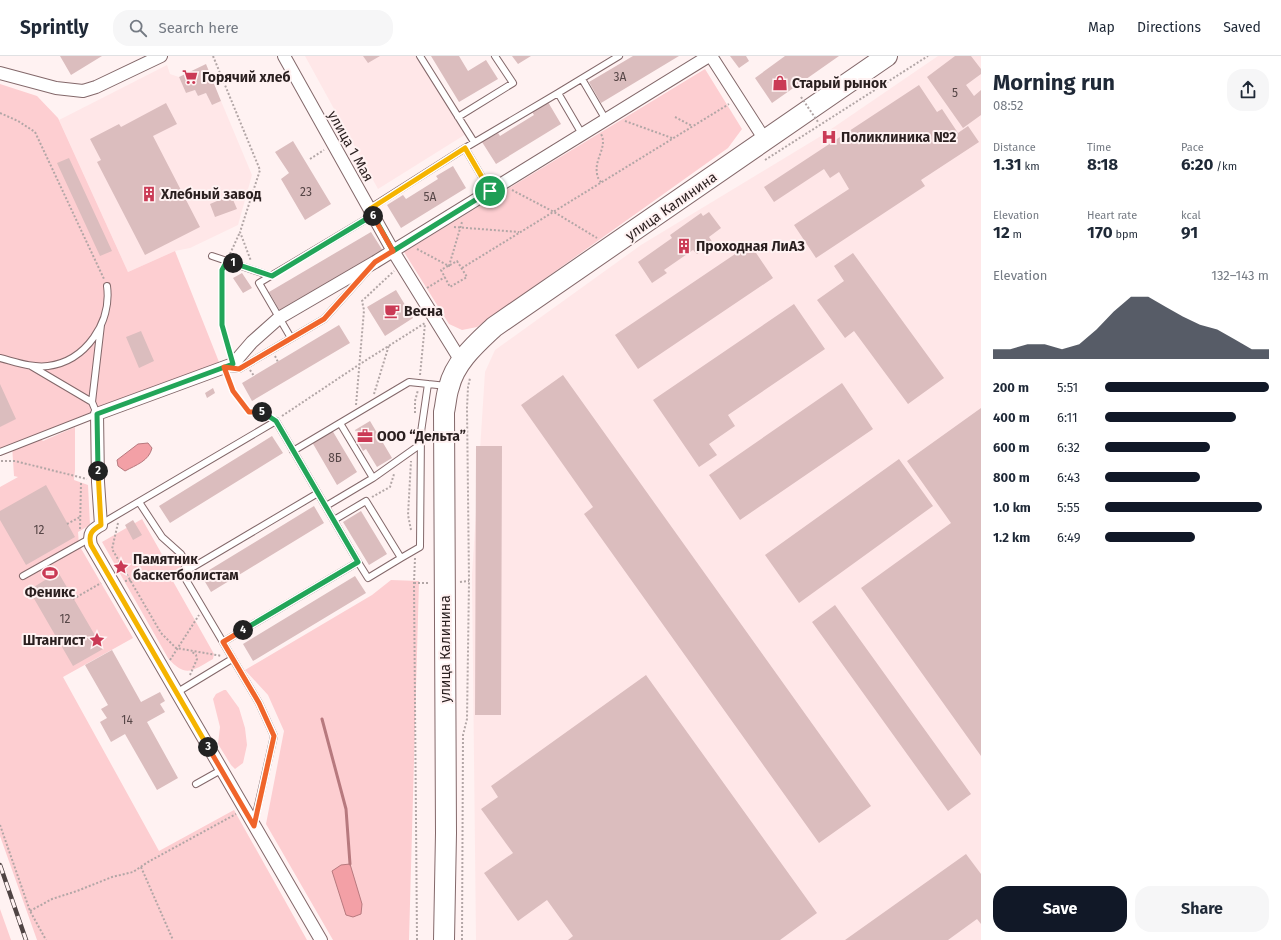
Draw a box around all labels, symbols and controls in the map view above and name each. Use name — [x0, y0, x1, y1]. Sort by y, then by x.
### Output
search box — [113, 10, 393, 46]
text: Sprintly — [20, 16, 89, 39]
icon: search — [127, 17, 149, 39]
text: Search here — [159, 19, 239, 37]
text: Map — [1088, 19, 1115, 36]
text: Directions — [1137, 19, 1201, 36]
text: Saved — [1223, 19, 1261, 36]
supermarket icon: Горячий хлеб — [181, 68, 199, 86]
place label: Горячий хлеб — [202, 69, 290, 86]
text: Morning run — [993, 69, 1115, 96]
button: share — [1227, 69, 1269, 111]
house number: 3А — [614, 70, 627, 84]
shop icon: Старый рынок — [771, 74, 789, 92]
place label: Старый рынок — [792, 75, 887, 92]
house number: 5 — [952, 86, 958, 100]
text: 08:52 — [993, 98, 1023, 113]
street label: улица 1 Мая — [324, 108, 377, 185]
hospital icon: Поликлиника №2 — [820, 128, 838, 146]
place label: Поликлиника №2 — [841, 129, 957, 146]
text: Distance — [993, 141, 1036, 154]
text: Time — [1087, 141, 1111, 154]
text: Pace — [1181, 141, 1204, 154]
text: 1.31 — [993, 154, 1022, 175]
text: 8:18 — [1087, 154, 1118, 175]
text: 6:20 — [1181, 154, 1213, 175]
text: km — [1022, 160, 1040, 173]
text: /km — [1213, 160, 1237, 173]
street label: улица Калинина — [622, 169, 720, 244]
pin — [473, 174, 507, 208]
icon: arrive — [479, 180, 501, 202]
building icon: Хлебный завод — [140, 185, 158, 203]
house number: 23 — [300, 185, 312, 199]
place label: Хлебный завод — [160, 186, 262, 203]
house number: 5А — [424, 190, 437, 204]
pin: 6 — [363, 206, 383, 226]
text: 6 — [370, 209, 376, 222]
text: Elevation — [993, 209, 1039, 222]
text: Heart rate — [1087, 209, 1137, 222]
text: kcal — [1181, 209, 1201, 222]
text: 12 — [993, 222, 1010, 243]
text: 170 — [1087, 222, 1113, 243]
text: 91 — [1181, 222, 1198, 243]
text: m — [1010, 228, 1022, 241]
text: bpm — [1113, 228, 1138, 241]
building icon: Проходная ЛиАЗ — [675, 237, 693, 255]
place label: Проходная ЛиАЗ — [696, 238, 805, 255]
pin: 1 — [223, 253, 243, 273]
text: 1 — [230, 256, 236, 269]
text: Elevation — [993, 268, 1047, 283]
text: 132–143 m — [1211, 268, 1269, 283]
cafe icon: Весна — [383, 302, 401, 320]
place label: Весна — [404, 303, 443, 320]
text: 200 m — [993, 380, 1029, 395]
text: 5:51 — [1057, 380, 1078, 395]
pin: 5 — [252, 402, 272, 422]
text: 5 — [259, 405, 265, 418]
text: 400 m — [993, 410, 1030, 425]
text: 6:11 — [1057, 410, 1078, 425]
office icon: ООО “Дельта” — [356, 427, 374, 445]
place label: ООО “Дельта” — [377, 428, 466, 445]
text: 600 m — [993, 440, 1030, 455]
text: 6:32 — [1057, 440, 1080, 455]
house number: 8Б — [328, 451, 342, 465]
pin: 2 — [88, 461, 108, 481]
text: 2 — [95, 464, 101, 477]
text: 800 m — [993, 470, 1030, 485]
text: 6:43 — [1057, 470, 1080, 485]
text: 1.0 km — [993, 500, 1031, 515]
text: 5:55 — [1057, 500, 1080, 515]
house number: 12 — [33, 523, 45, 537]
text: 1.2 km — [993, 530, 1030, 545]
text: 6:49 — [1057, 530, 1080, 545]
place label: Памятник баскетболистам — [133, 551, 239, 584]
place icon: Памятник баскетболистам — [112, 558, 130, 576]
sports icon: Феникс — [41, 564, 59, 582]
place label: Феникс — [25, 584, 75, 601]
street label: улица Калинина — [437, 595, 454, 703]
house number: 12 — [59, 612, 71, 626]
pin: 4 — [233, 620, 253, 640]
text: 4 — [240, 623, 246, 636]
place icon: Штангист — [88, 631, 106, 649]
place label: Штангист — [23, 632, 85, 649]
house number: 14 — [121, 713, 133, 727]
pin: 3 — [198, 737, 218, 757]
text: 3 — [205, 740, 211, 753]
button: Save — [993, 886, 1127, 932]
button: Share — [1135, 886, 1269, 932]

